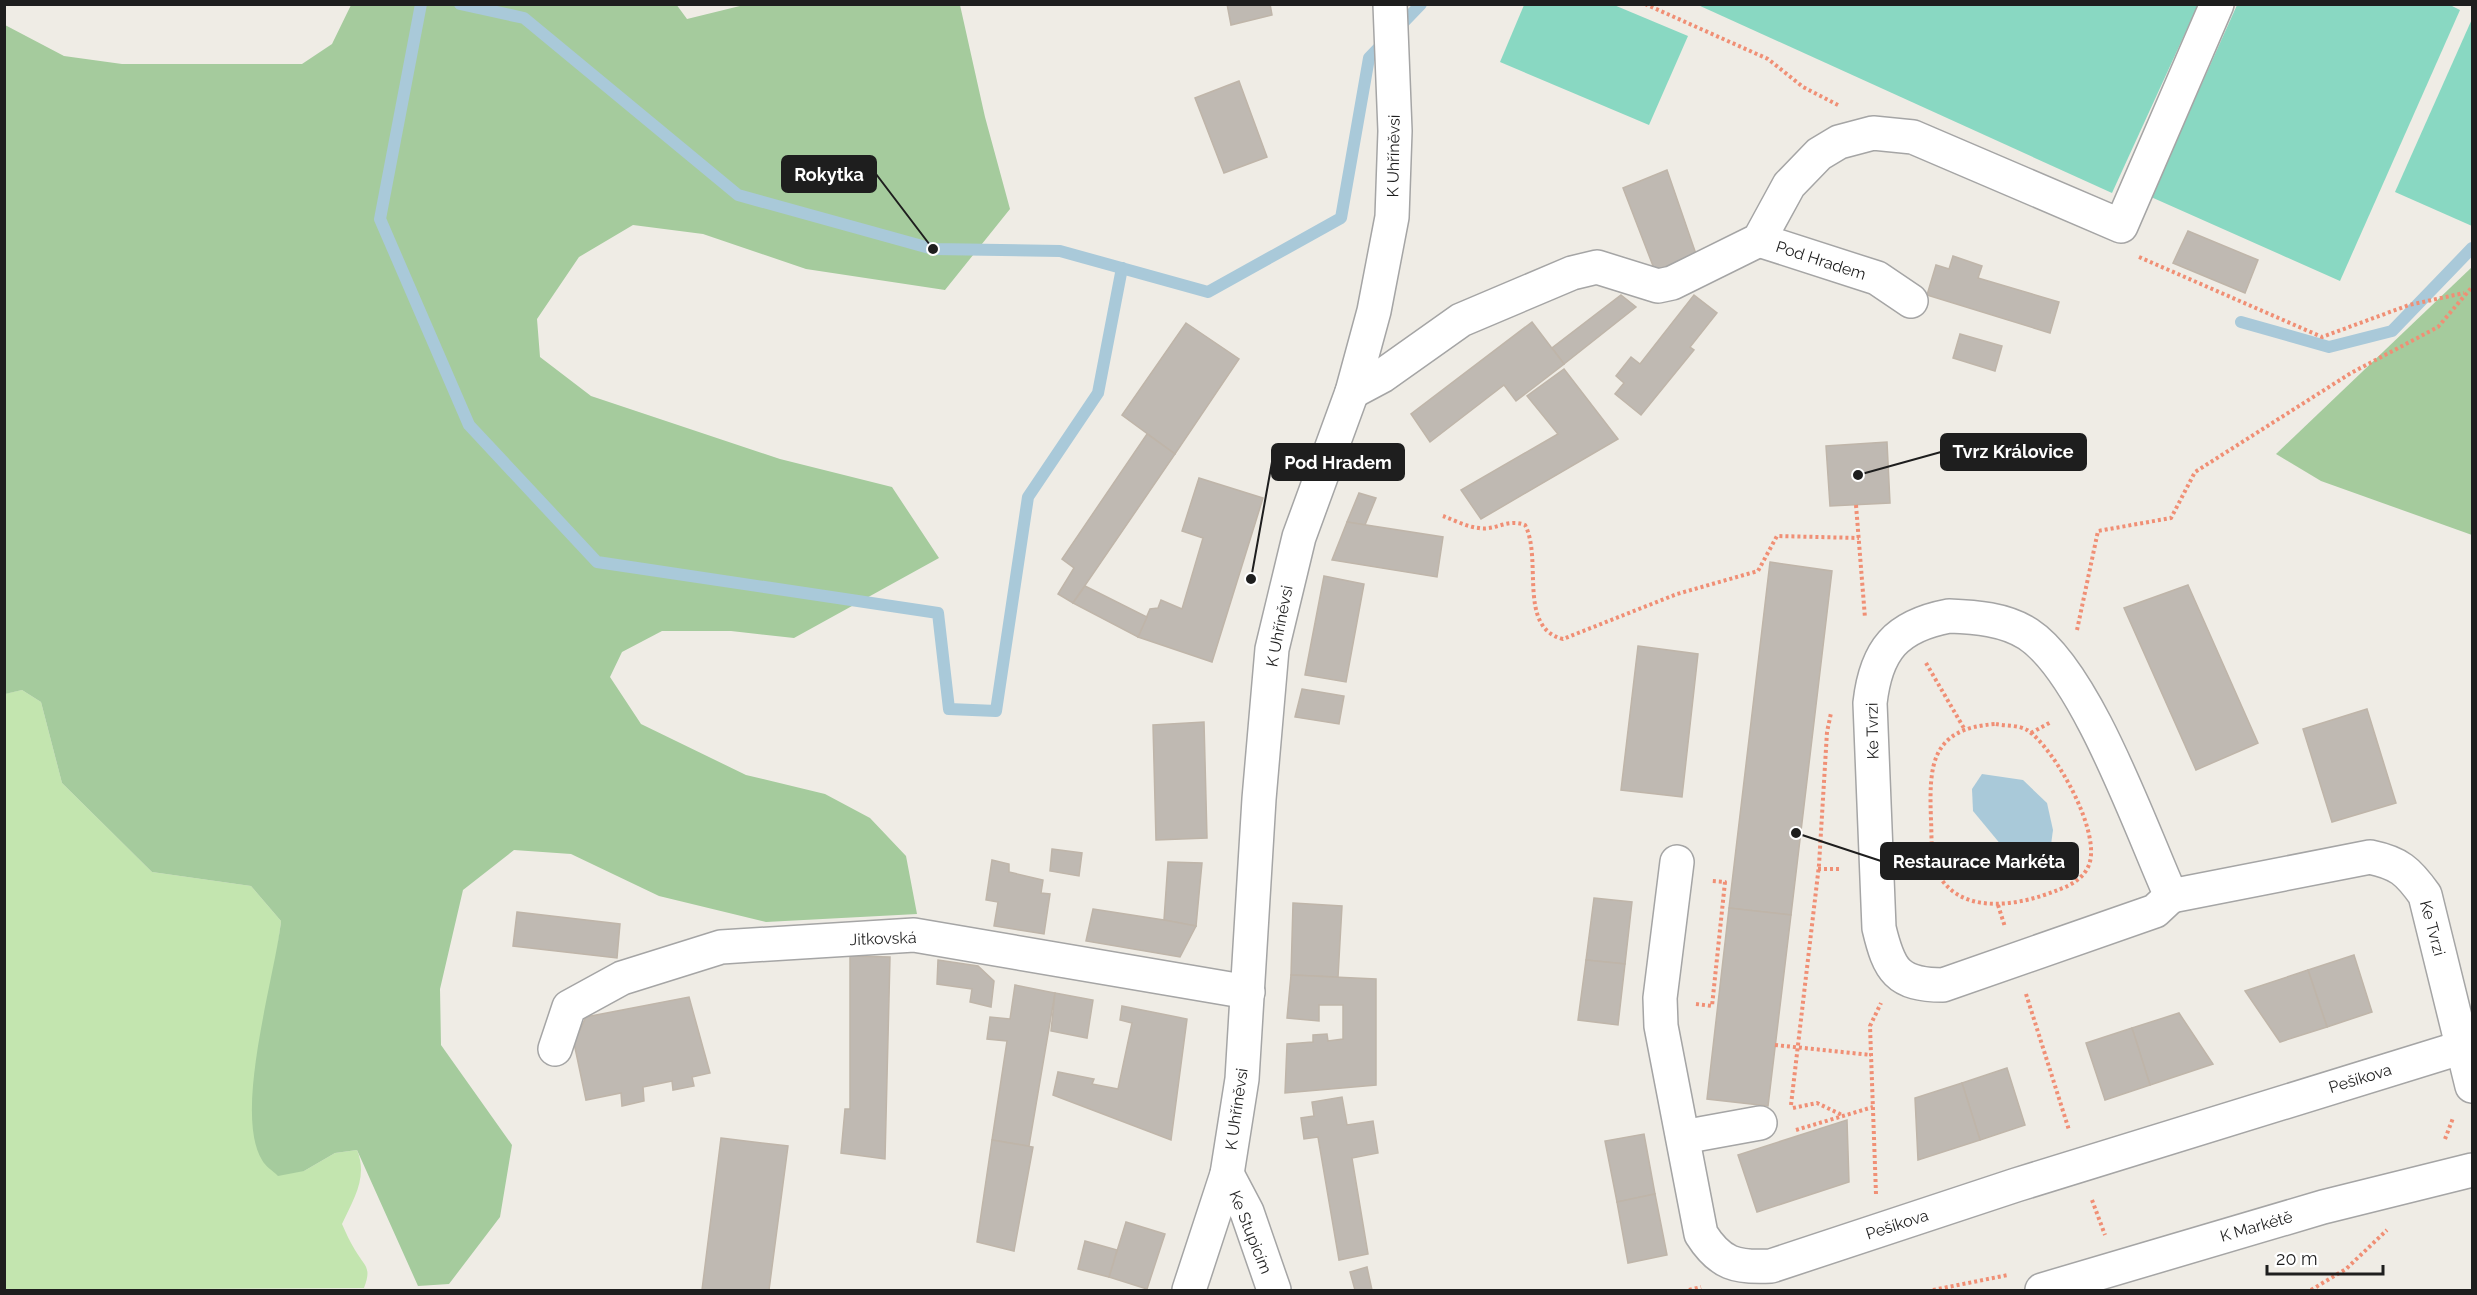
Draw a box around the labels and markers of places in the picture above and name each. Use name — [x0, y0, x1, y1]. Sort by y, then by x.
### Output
callout: Rokytka — [782, 156, 876, 192]
callout: Tvrz Královice — [1941, 434, 2086, 470]
callout: Pod Hradem — [1272, 444, 1404, 480]
callout: Restaurace Markéta — [1881, 843, 2078, 879]

